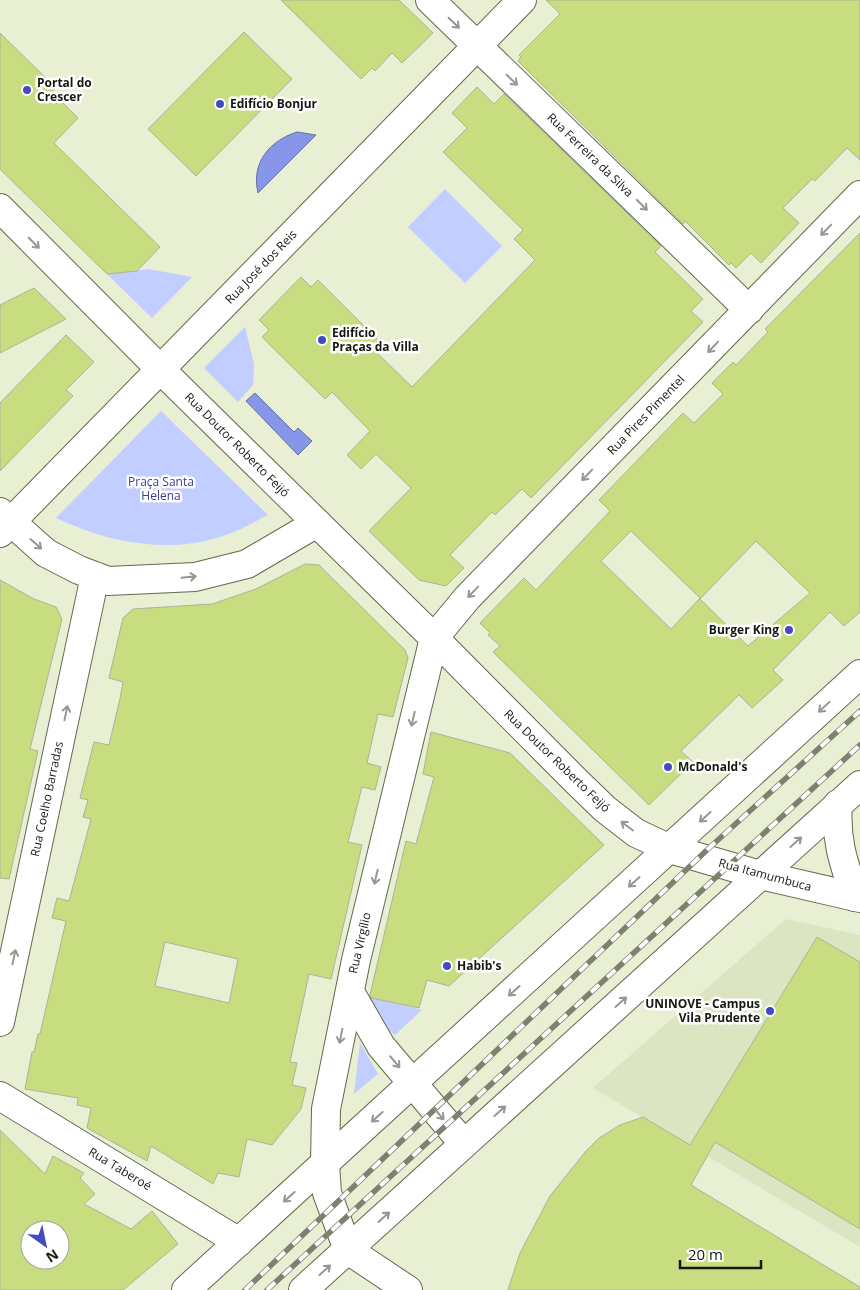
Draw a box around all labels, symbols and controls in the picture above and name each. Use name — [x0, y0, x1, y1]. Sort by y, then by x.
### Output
one-way arrow — [447, 17, 460, 29]
place label: Portal do Crescer — [37, 74, 92, 105]
one-way arrow — [506, 74, 519, 86]
marker: Portal do Crescer — [21, 84, 33, 96]
place label: Edifício Bonjur — [230, 95, 318, 112]
marker: Edifício Bonjur — [214, 98, 226, 110]
street label: Rua Ferreira da Silva — [543, 109, 637, 200]
one-way arrow — [636, 199, 648, 211]
one-way arrow — [820, 224, 832, 237]
street label: Rua José dos Reis — [221, 226, 301, 307]
one-way arrow — [28, 237, 41, 249]
place label: Edifício Praças da Villa — [332, 324, 419, 355]
marker: Edifício Praças da Villa — [316, 334, 328, 346]
one-way arrow — [707, 341, 719, 353]
street label: Rua Pires Pimentel — [603, 371, 688, 458]
street label: Rua Doutor Roberto Feijó — [181, 389, 293, 501]
one-way arrow — [581, 469, 593, 482]
park label: Praça Santa Helena — [128, 473, 194, 504]
one-way arrow — [30, 539, 43, 550]
one-way arrow — [181, 573, 197, 582]
one-way arrow — [467, 585, 479, 598]
place label: Burger King — [709, 621, 779, 638]
marker: Burger King — [783, 624, 795, 636]
one-way arrow — [818, 701, 831, 713]
one-way arrow — [61, 705, 71, 721]
street label: Rua Doutor Roberto Feijó — [500, 705, 614, 816]
one-way arrow — [408, 711, 417, 727]
street label: Rua Coelho Barradas — [26, 739, 67, 858]
place label: McDonald's — [678, 758, 747, 775]
marker: McDonald's — [662, 761, 674, 773]
one-way arrow — [698, 811, 711, 823]
one-way arrow — [620, 821, 634, 831]
one-way arrow — [789, 837, 802, 848]
street label: Rua Itamumbuca — [717, 854, 813, 895]
one-way arrow — [371, 869, 380, 885]
one-way arrow — [628, 876, 640, 888]
street label: Rua Virgílio — [344, 911, 375, 975]
one-way arrow — [10, 950, 19, 966]
place label: Habib's — [457, 957, 501, 974]
marker: Habib's — [441, 960, 453, 972]
one-way arrow — [508, 985, 520, 997]
place label: UNINOVE - Campus Vila Prudente — [645, 995, 760, 1026]
one-way arrow — [614, 996, 627, 1008]
marker: UNINOVE - Campus Vila Prudente — [764, 1005, 776, 1017]
one-way arrow — [336, 1027, 345, 1043]
one-way arrow — [389, 1055, 400, 1068]
one-way arrow — [494, 1105, 507, 1117]
one-way arrow — [433, 1107, 444, 1120]
one-way arrow — [370, 1111, 383, 1122]
street label: Rua Taberoé — [86, 1143, 155, 1194]
one-way arrow — [282, 1191, 295, 1202]
one-way arrow — [377, 1211, 390, 1223]
north arrow — [20, 1220, 70, 1270]
scale bar — [680, 1238, 761, 1270]
text: 20 m — [688, 1244, 723, 1264]
text: N — [42, 1245, 62, 1267]
one-way arrow — [319, 1264, 332, 1276]

